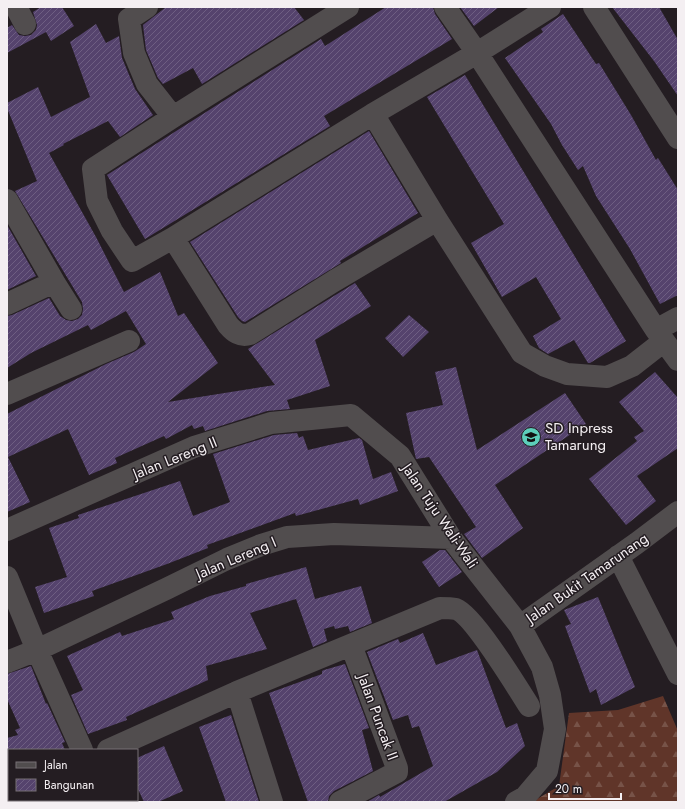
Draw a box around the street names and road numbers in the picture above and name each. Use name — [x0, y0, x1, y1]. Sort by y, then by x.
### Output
street label: Jalan Lereng II — [128, 431, 221, 486]
street label: Jalan Tuju Wali-Wali — [395, 457, 483, 573]
street label: Jalan Bukit Tamarunang — [520, 527, 653, 630]
street label: Jalan Lereng I — [190, 531, 280, 586]
street label: Jalan Puncak II — [352, 669, 404, 763]

